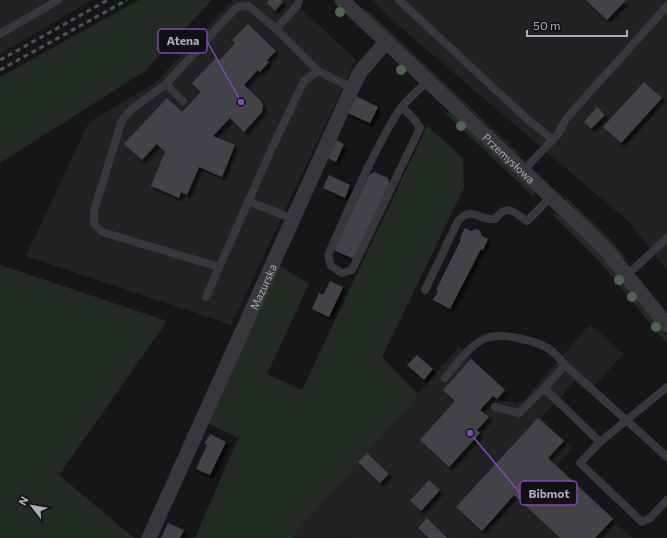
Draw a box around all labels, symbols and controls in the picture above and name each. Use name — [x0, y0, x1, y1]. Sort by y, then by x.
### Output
scale bar — [527, 12, 627, 38]
text: 50 m — [533, 18, 561, 32]
callout: Atena — [158, 29, 207, 53]
text: Atena — [167, 33, 199, 47]
street label: Przemysłowa — [481, 130, 538, 185]
street label: Mazurska — [247, 262, 278, 311]
callout: Bibmot — [520, 481, 577, 505]
north arrow — [12, 486, 52, 526]
text: Bibmot — [528, 486, 570, 500]
text: N — [15, 494, 31, 507]

